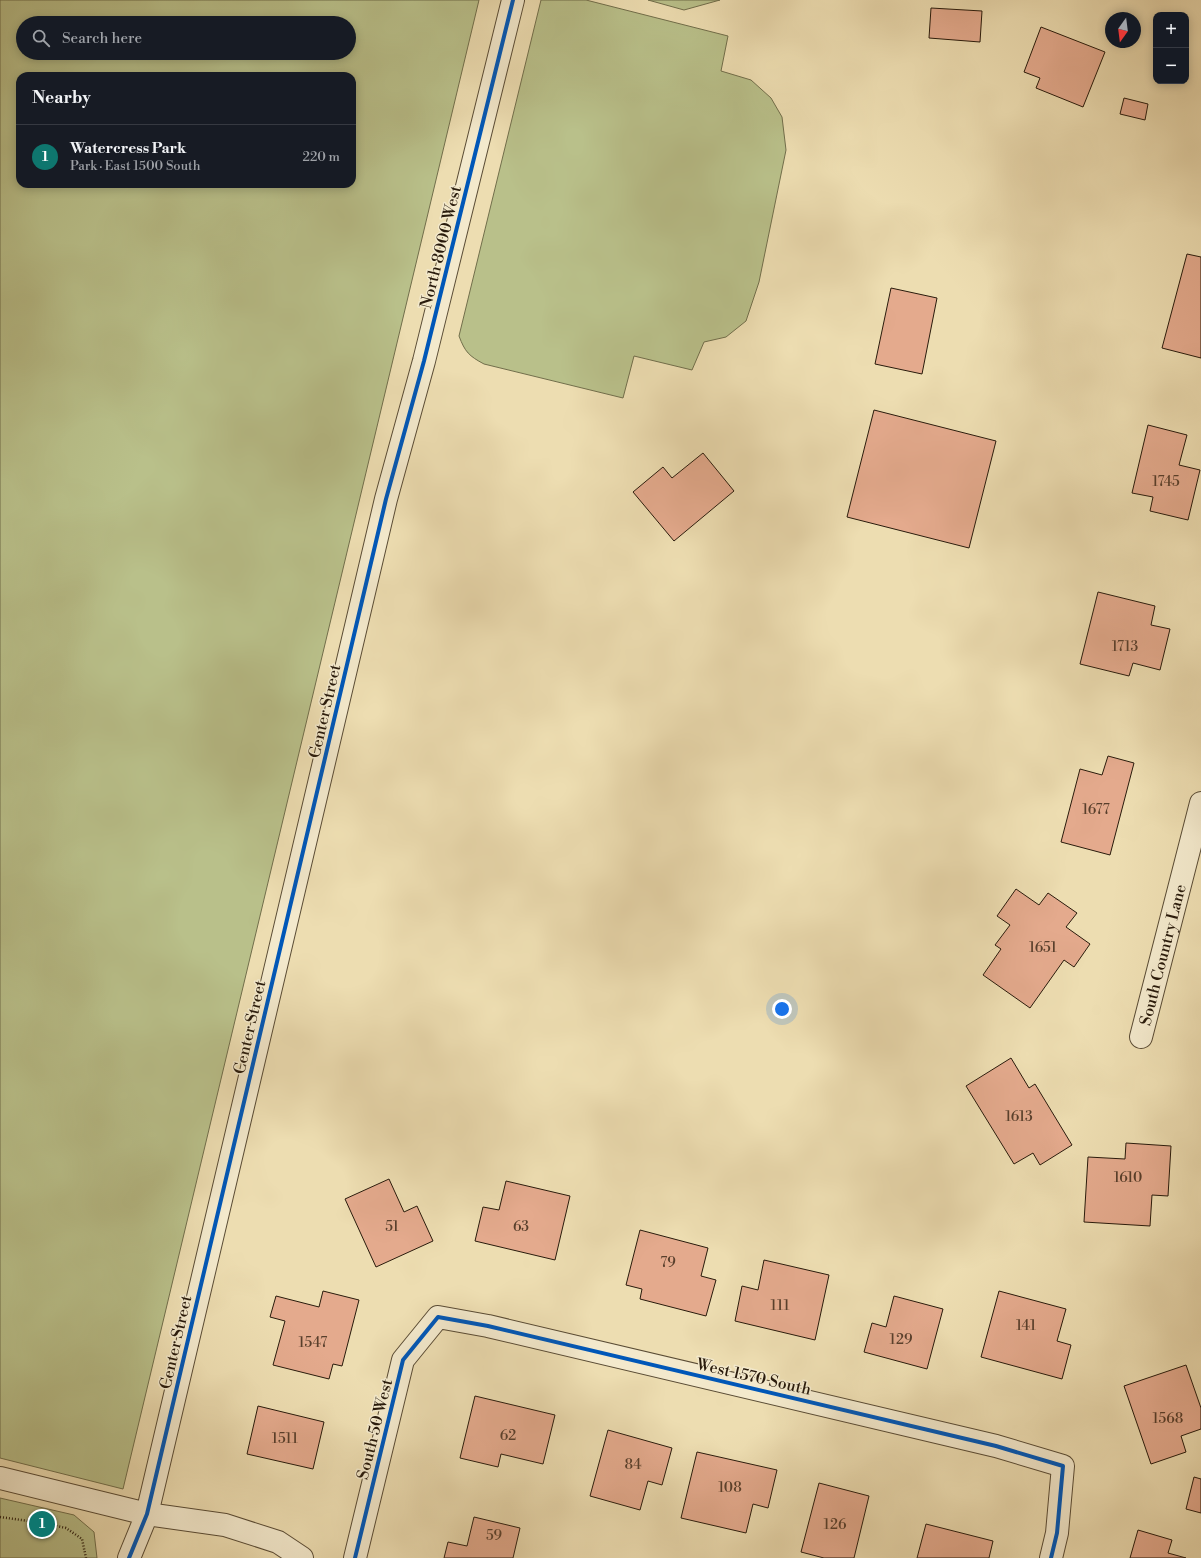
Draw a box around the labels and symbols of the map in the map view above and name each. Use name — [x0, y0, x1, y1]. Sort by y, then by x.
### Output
north arrow — [1105, 12, 1141, 48]
street label: North 8000 West — [416, 183, 466, 311]
house number: 1745 — [1152, 473, 1180, 491]
house number: 1713 — [1112, 638, 1139, 656]
street label: Center Street — [304, 662, 346, 760]
house number: 1677 — [1082, 801, 1110, 819]
street label: South Country Lane — [1135, 882, 1191, 1028]
house number: 1651 — [1029, 939, 1057, 957]
street label: Center Street — [229, 978, 271, 1076]
your location — [772, 999, 792, 1019]
house number: 1613 — [1005, 1108, 1033, 1126]
house number: 1610 — [1114, 1169, 1142, 1187]
house number: 51 — [385, 1218, 399, 1236]
house number: 63 — [513, 1218, 529, 1236]
house number: 79 — [660, 1254, 676, 1272]
street label: Center Street — [155, 1293, 197, 1391]
house number: 111 — [771, 1297, 790, 1315]
house number: 141 — [1016, 1317, 1036, 1335]
house number: 129 — [890, 1331, 912, 1349]
house number: 1547 — [299, 1334, 327, 1352]
street label: West 1570 South — [694, 1354, 814, 1400]
street label: South 50 West — [353, 1376, 397, 1482]
house number: 1568 — [1153, 1410, 1183, 1428]
house number: 62 — [500, 1427, 516, 1445]
house number: 1511 — [272, 1430, 298, 1448]
house number: 84 — [624, 1456, 642, 1474]
house number: 108 — [718, 1479, 742, 1497]
pin: 1 — [29, 1509, 55, 1539]
house number: 126 — [824, 1516, 847, 1534]
house number: 59 — [486, 1527, 502, 1545]

